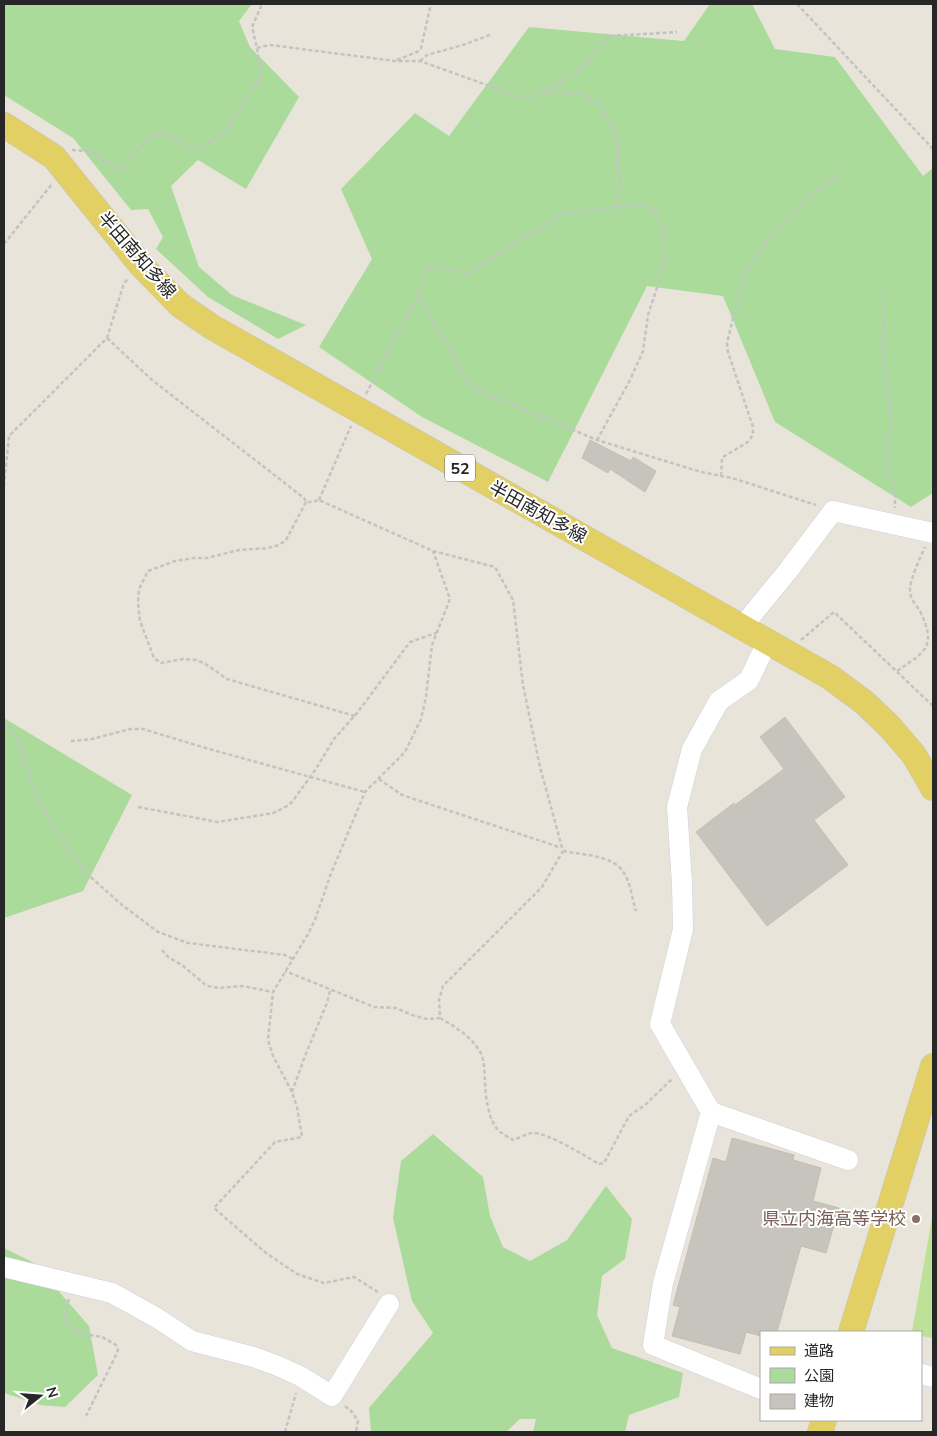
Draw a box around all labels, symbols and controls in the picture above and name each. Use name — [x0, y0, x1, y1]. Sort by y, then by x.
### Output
street label: 半田南知多線 — [93, 206, 181, 304]
road number: 52 — [445, 454, 475, 482]
street label: 半田南知多線 — [485, 475, 591, 549]
place label: 県立内海高等学校 — [762, 1207, 906, 1231]
marker: 県立内海高等学校 — [910, 1213, 922, 1225]
legend — [760, 1331, 922, 1421]
text: 道路 — [804, 1341, 834, 1361]
text: 公園 — [804, 1366, 834, 1386]
north arrow — [15, 1371, 65, 1421]
text: N — [41, 1385, 63, 1400]
text: 建物 — [804, 1391, 834, 1411]

